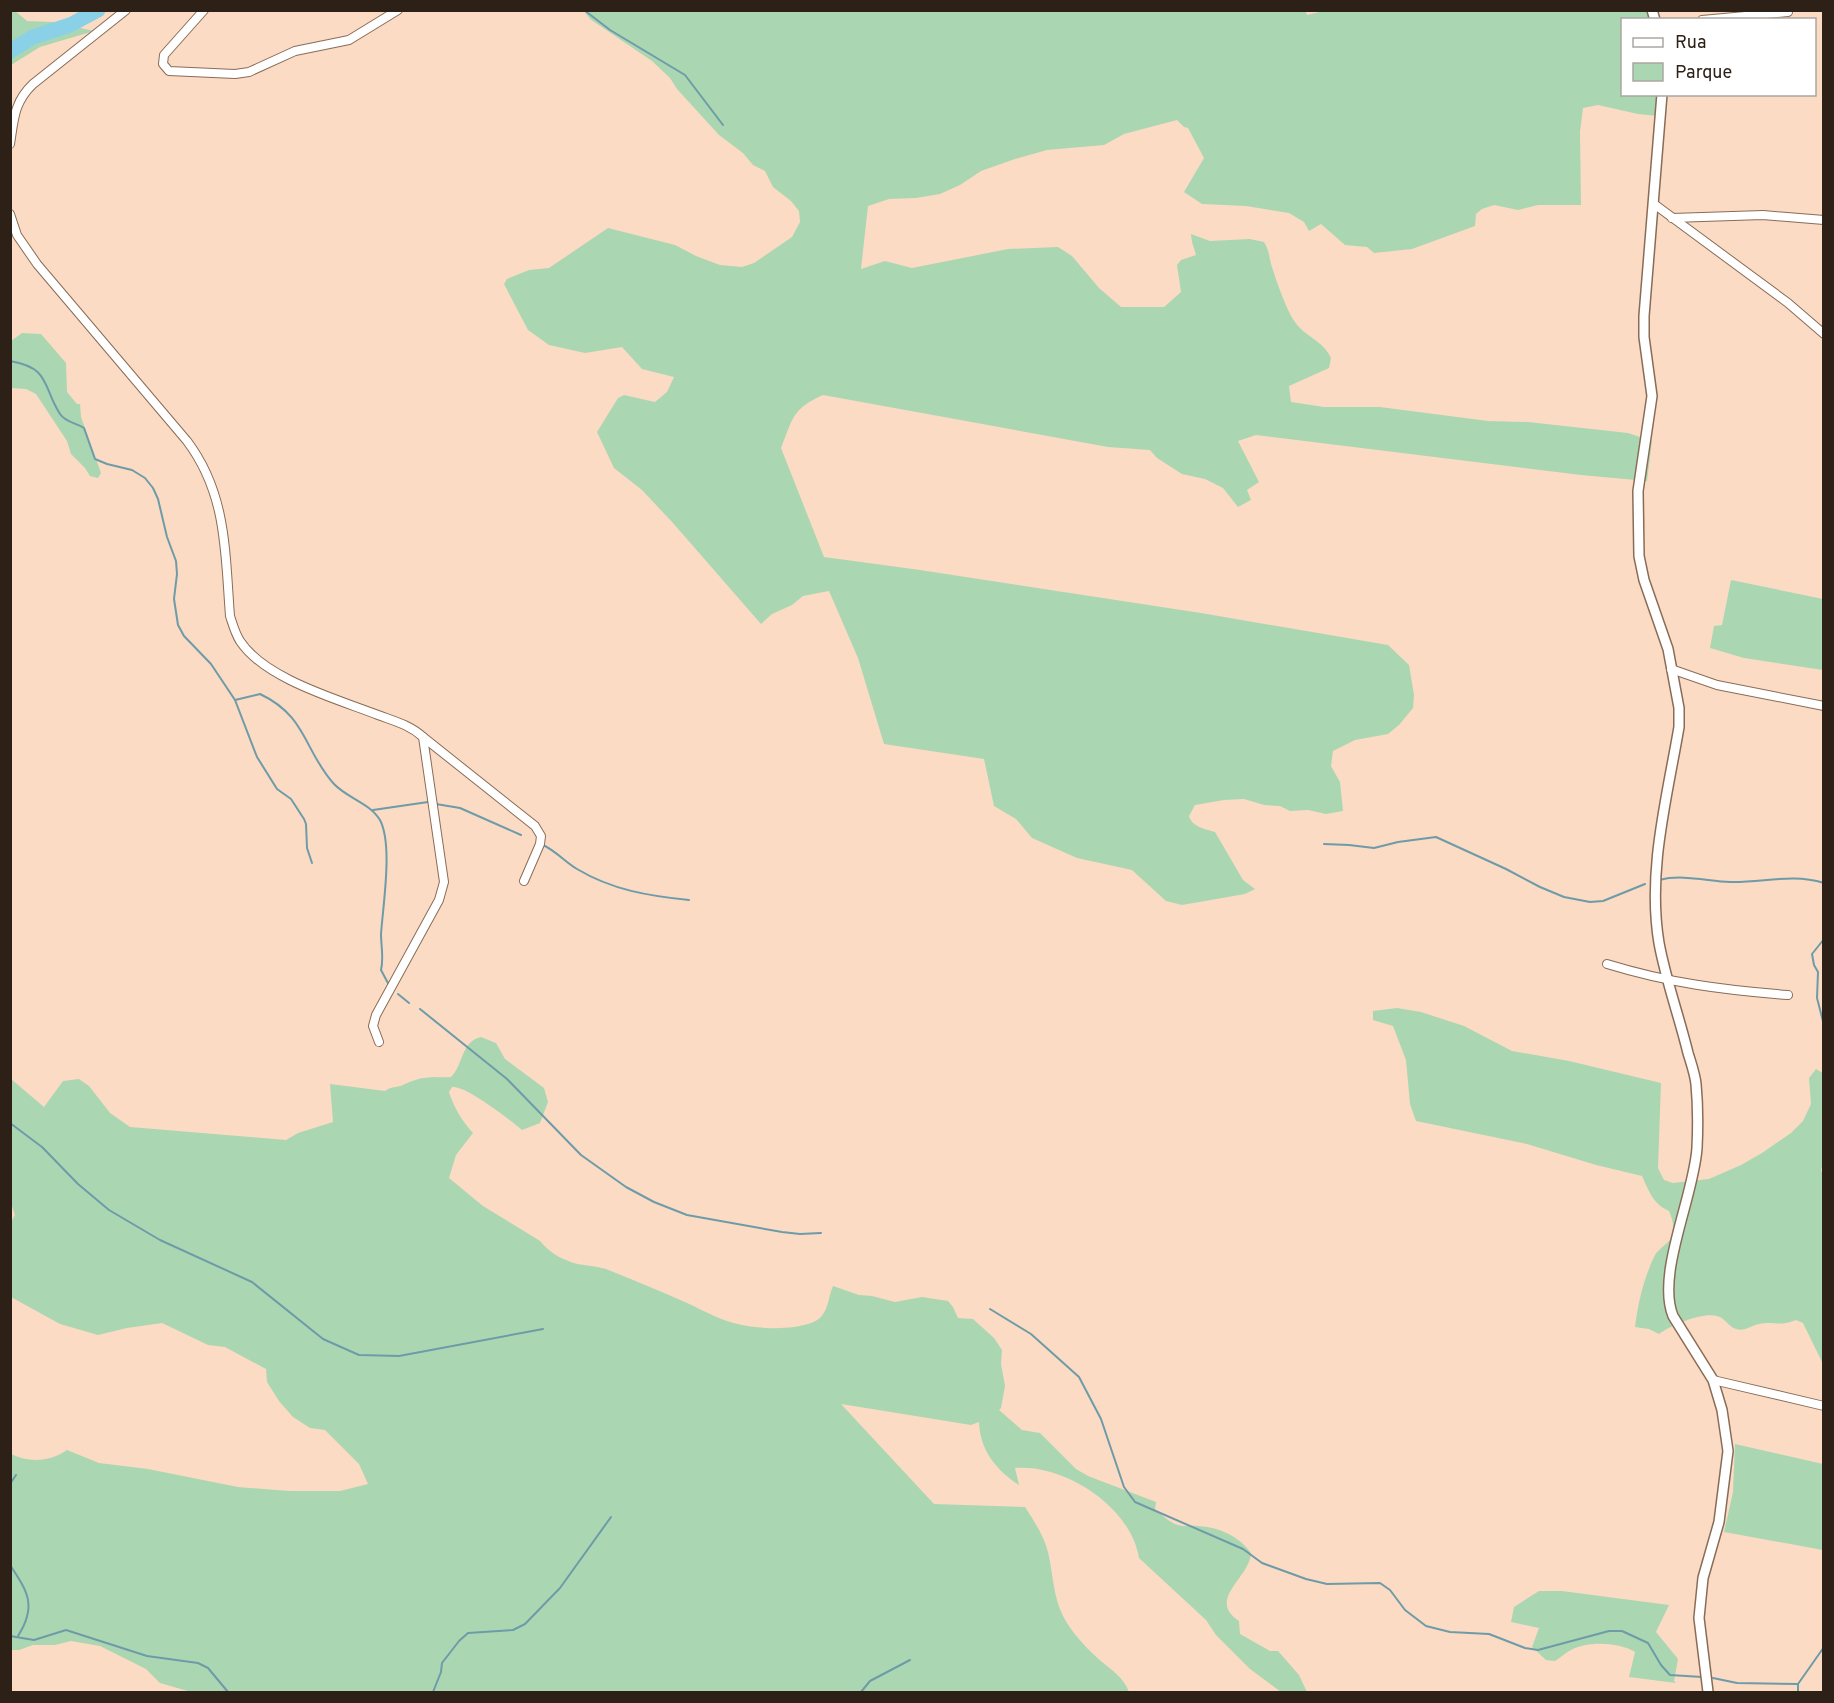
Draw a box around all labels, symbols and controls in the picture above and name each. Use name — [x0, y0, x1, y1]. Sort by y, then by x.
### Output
legend — [1621, 18, 1816, 96]
text: Rua — [1675, 32, 1706, 55]
text: Parque — [1675, 62, 1732, 85]

